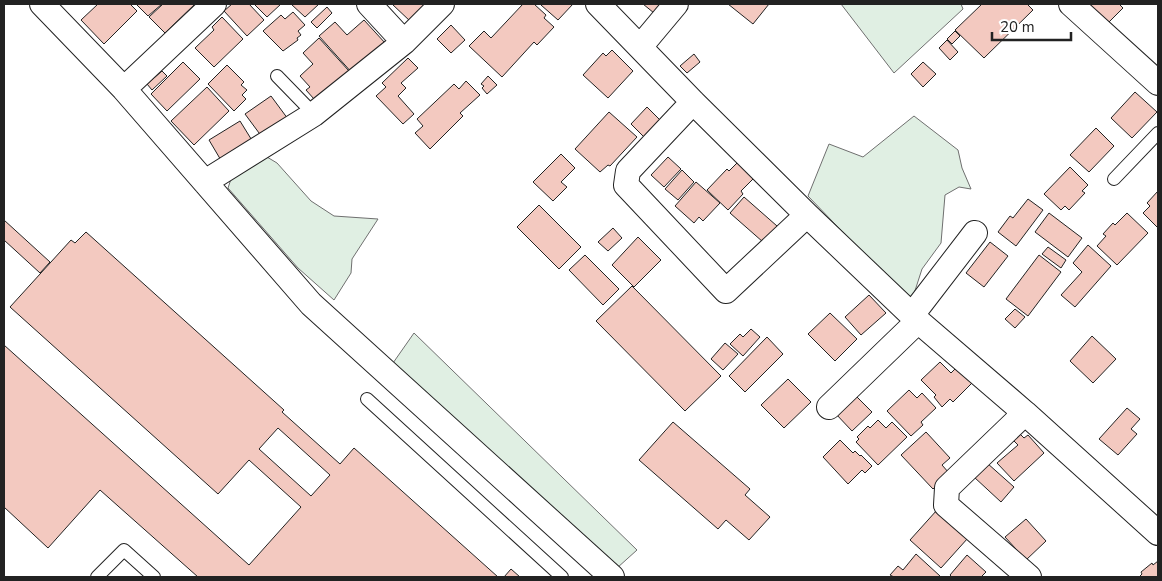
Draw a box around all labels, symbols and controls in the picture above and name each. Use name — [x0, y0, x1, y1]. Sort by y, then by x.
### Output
scale bar — [992, 10, 1071, 42]
text: 20 m — [1000, 17, 1035, 37]

